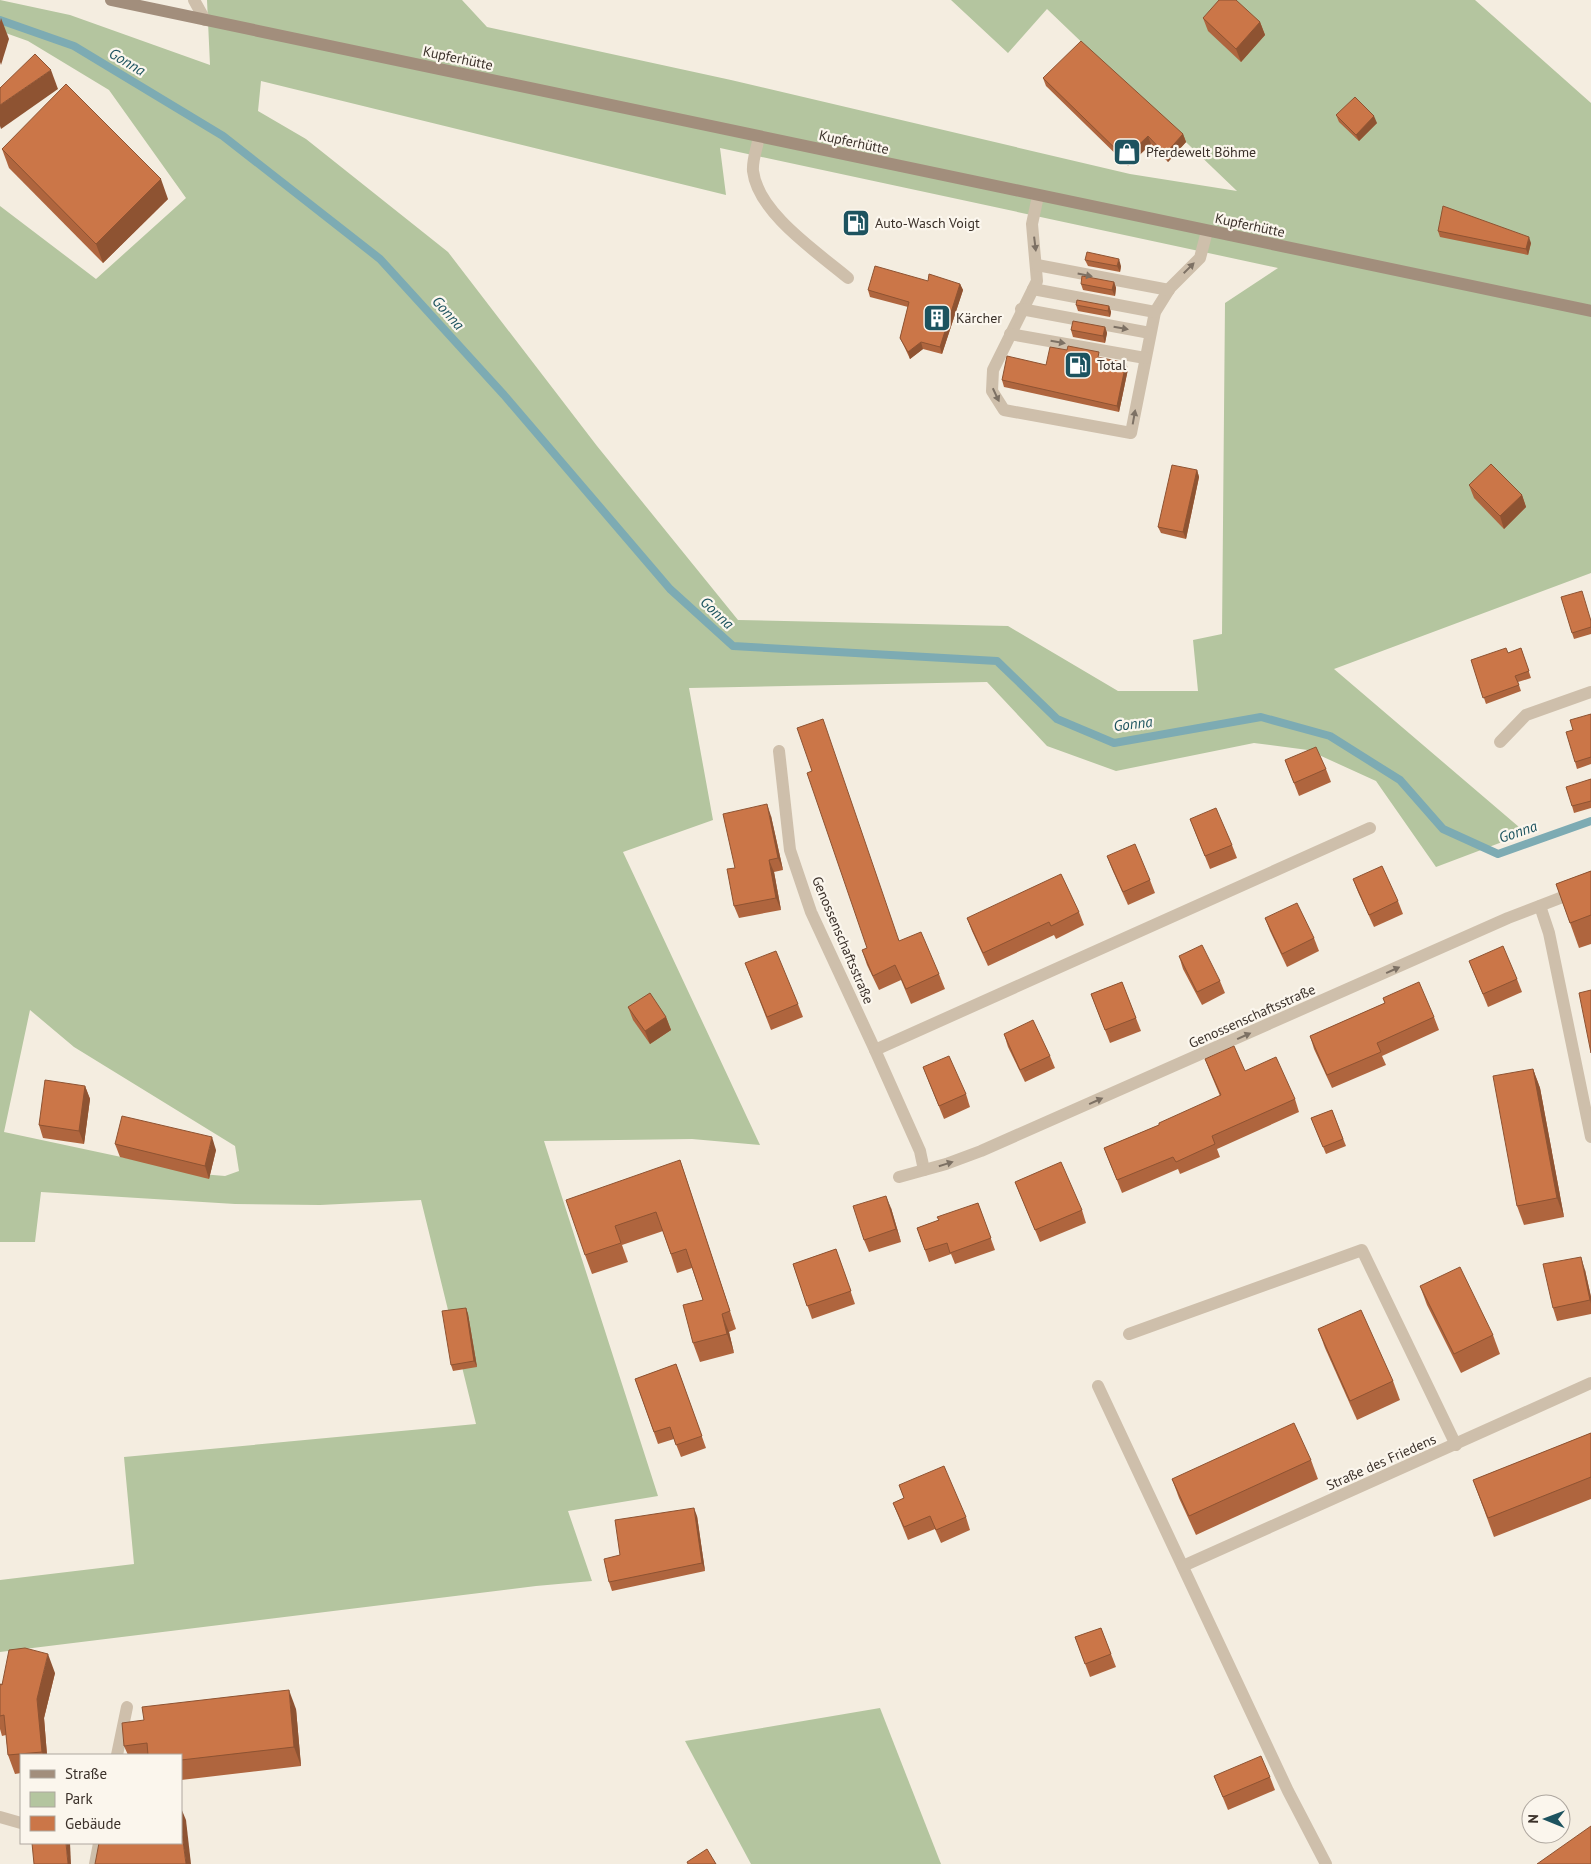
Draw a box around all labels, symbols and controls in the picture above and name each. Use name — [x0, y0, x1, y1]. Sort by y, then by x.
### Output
street label: Kupferhütte — [421, 42, 495, 74]
water label: Gonna — [106, 43, 150, 80]
street label: Kupferhütte — [817, 126, 891, 158]
shop icon: Pferdewelt Böhme — [1112, 137, 1142, 167]
place label: Pferdewelt Böhme — [1146, 143, 1256, 161]
fuel station icon: Auto-Wasch Voigt — [841, 208, 871, 238]
street label: Kupferhütte — [1213, 209, 1287, 241]
place label: Auto-Wasch Voigt — [875, 214, 980, 232]
one-way arrow — [1031, 236, 1039, 252]
one-way arrow — [1183, 263, 1195, 275]
one-way arrow — [1077, 271, 1093, 279]
water label: Gonna — [428, 292, 469, 334]
building icon: Kärcher — [922, 303, 952, 333]
place label: Kärcher — [956, 309, 1002, 327]
one-way arrow — [1113, 324, 1129, 332]
one-way arrow — [1050, 339, 1066, 347]
fuel station icon: Total — [1063, 350, 1093, 380]
place label: Total — [1097, 356, 1126, 374]
one-way arrow — [992, 388, 1000, 402]
one-way arrow — [1130, 408, 1138, 424]
water label: Gonna — [697, 592, 739, 633]
water label: Gonna — [1112, 712, 1154, 735]
water label: Gonna — [1496, 816, 1540, 847]
street label: Genossenschaftsstraße — [808, 874, 878, 1006]
one-way arrow — [1386, 965, 1400, 973]
street label: Genossenschaftsstraße — [1186, 980, 1318, 1052]
one-way arrow — [1237, 1031, 1251, 1039]
one-way arrow — [1089, 1096, 1103, 1104]
one-way arrow — [939, 1159, 954, 1167]
street label: Straße des Friedens — [1323, 1430, 1439, 1494]
legend — [20, 1754, 182, 1844]
text: Straße — [65, 1764, 107, 1783]
text: Park — [65, 1789, 93, 1808]
north arrow — [1521, 1794, 1571, 1844]
text: Gebäude — [65, 1814, 121, 1833]
text: N — [1524, 1814, 1542, 1824]

